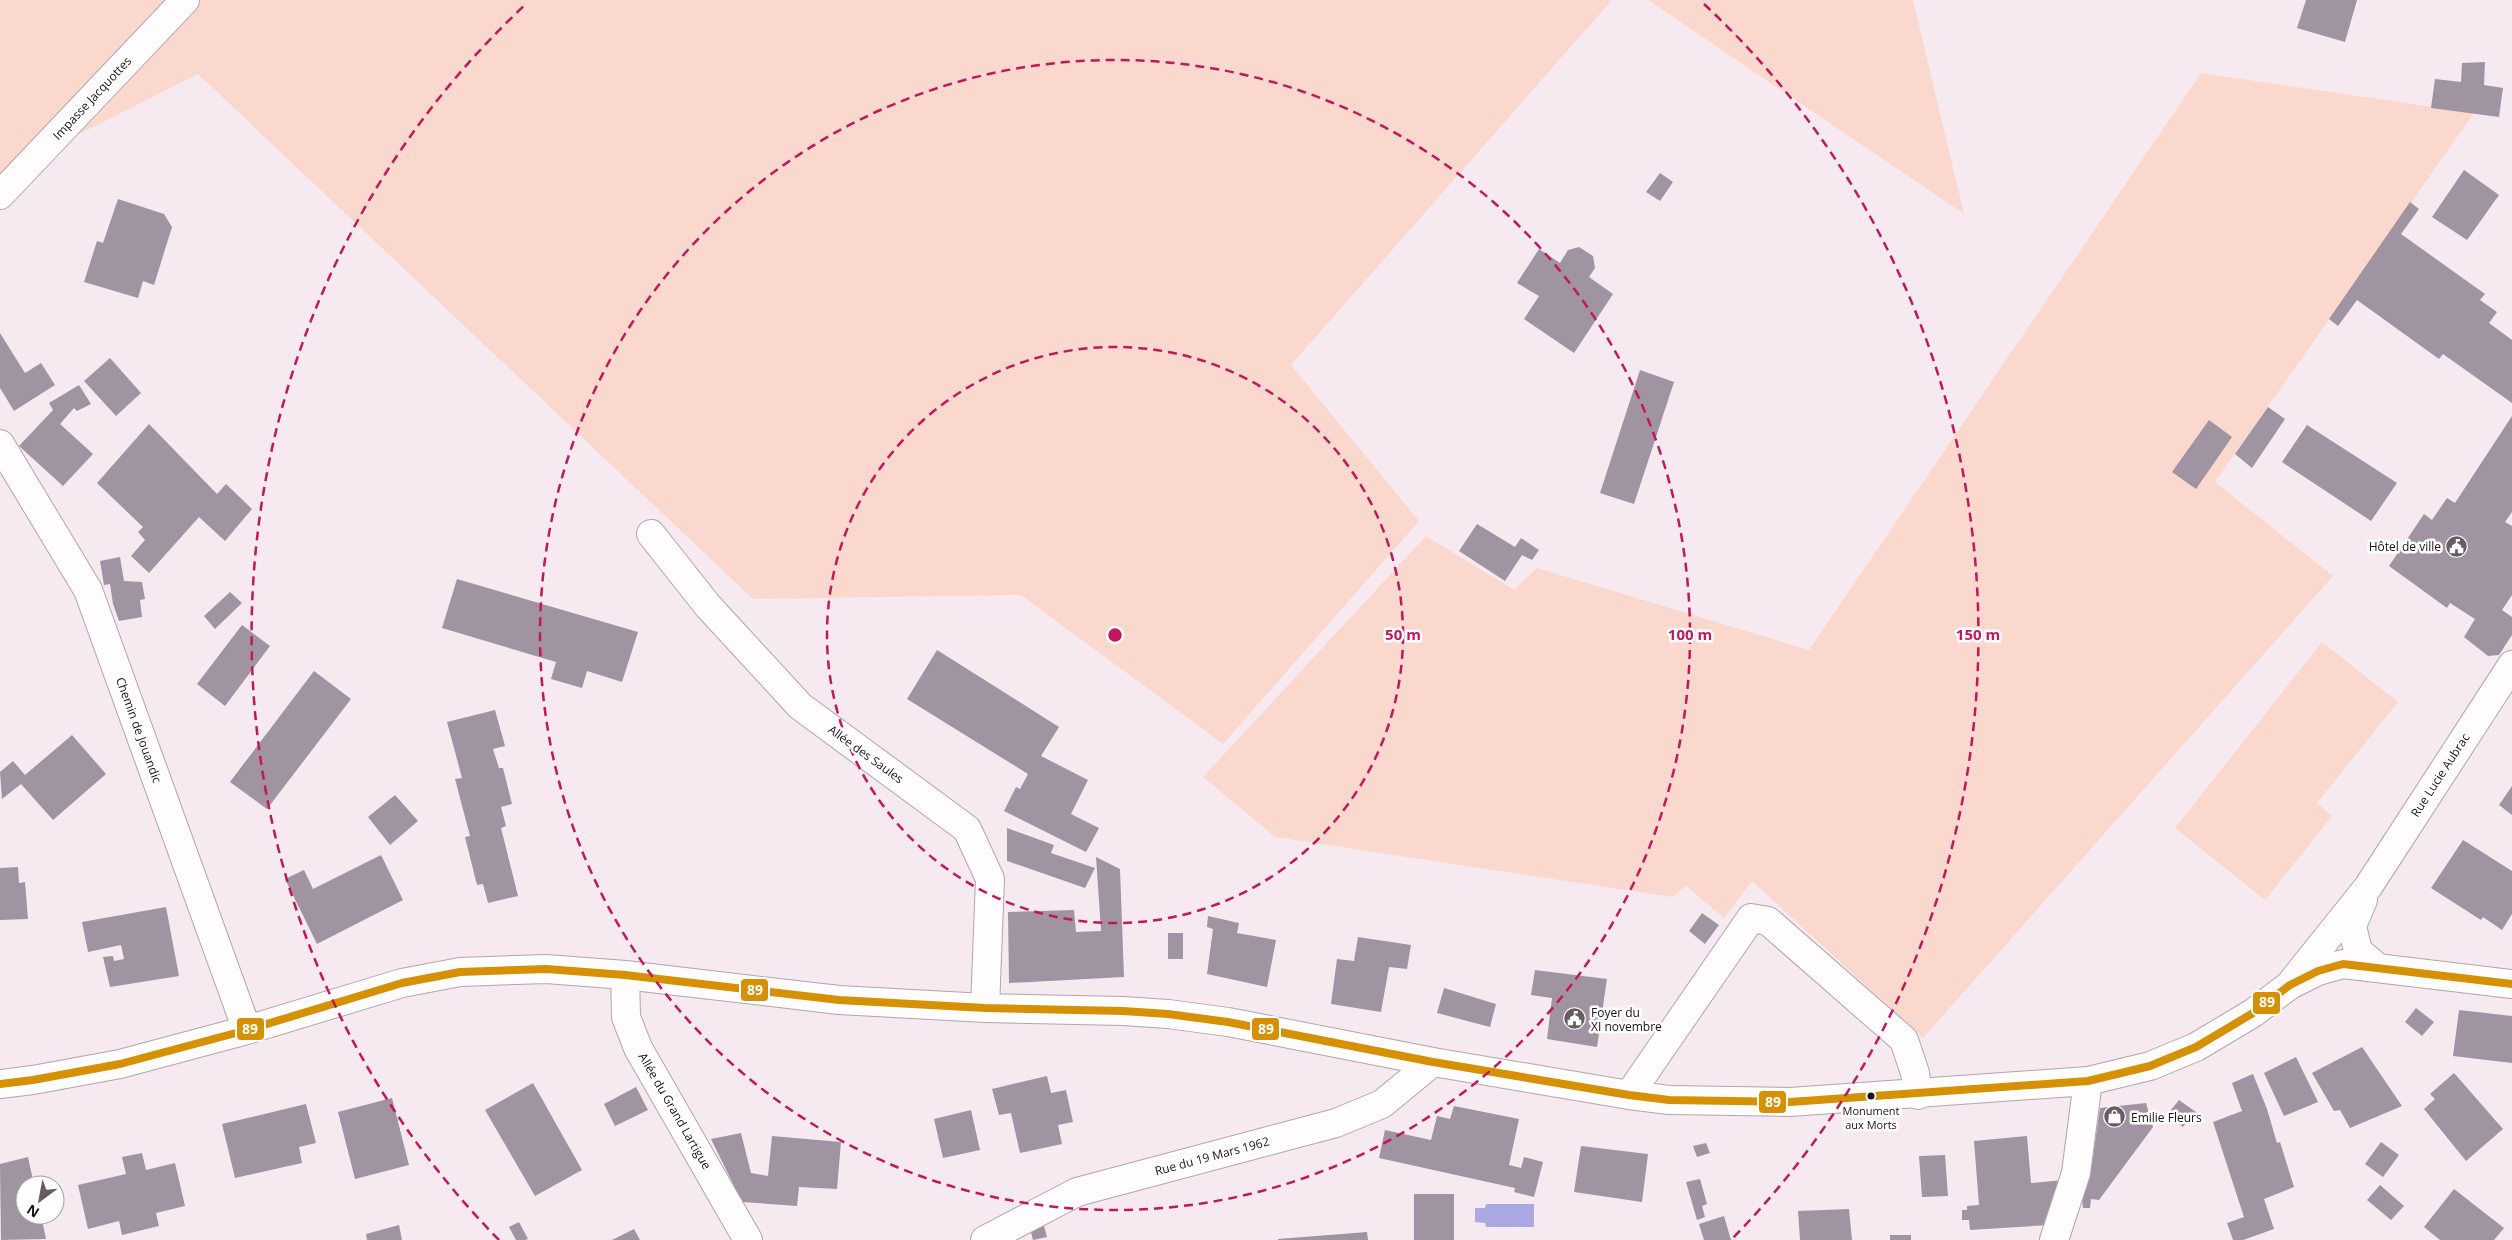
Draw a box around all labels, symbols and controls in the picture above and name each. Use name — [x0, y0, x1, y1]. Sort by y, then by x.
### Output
street label: Impasse Jacquottes — [49, 52, 135, 143]
public building icon: Hôtel de ville — [2445, 534, 2469, 558]
place label: Hôtel de ville — [2369, 538, 2441, 555]
text: 50 m — [1385, 624, 1421, 644]
text: 100 m — [1668, 624, 1712, 644]
text: 150 m — [1956, 624, 2000, 644]
centre of rings — [1106, 626, 1124, 644]
street label: Chemin de Jouandic — [112, 675, 166, 785]
street label: Allée des Saules — [825, 721, 907, 787]
street label: Rue Lucie Aubrac — [2407, 730, 2474, 820]
line badge: 89 — [740, 978, 769, 1002]
text: 89 — [747, 980, 763, 999]
line badge: 89 — [2252, 991, 2281, 1015]
text: 89 — [2259, 992, 2275, 1011]
place label: Foyer du XI novembre — [1591, 1004, 1662, 1035]
public building icon: Foyer du XI novembre — [1563, 1007, 1587, 1031]
line badge: 89 — [236, 1017, 265, 1041]
line badge: 89 — [1251, 1017, 1280, 1041]
text: 89 — [242, 1019, 258, 1038]
text: 89 — [1258, 1019, 1274, 1038]
street label: Allée du Grand Lartigue — [635, 1050, 715, 1173]
line badge: 89 — [1758, 1090, 1787, 1114]
marker: Monument aux Morts — [1866, 1091, 1876, 1101]
text: 89 — [1765, 1092, 1781, 1111]
place label: Monument aux Morts — [1842, 1103, 1900, 1132]
shop icon: Emilie Fleurs — [2103, 1105, 2127, 1129]
place label: Emilie Fleurs — [2131, 1109, 2202, 1126]
street label: Rue du 19 Mars 1962 — [1153, 1132, 1271, 1179]
north arrow — [15, 1175, 65, 1225]
text: N — [23, 1200, 43, 1223]

